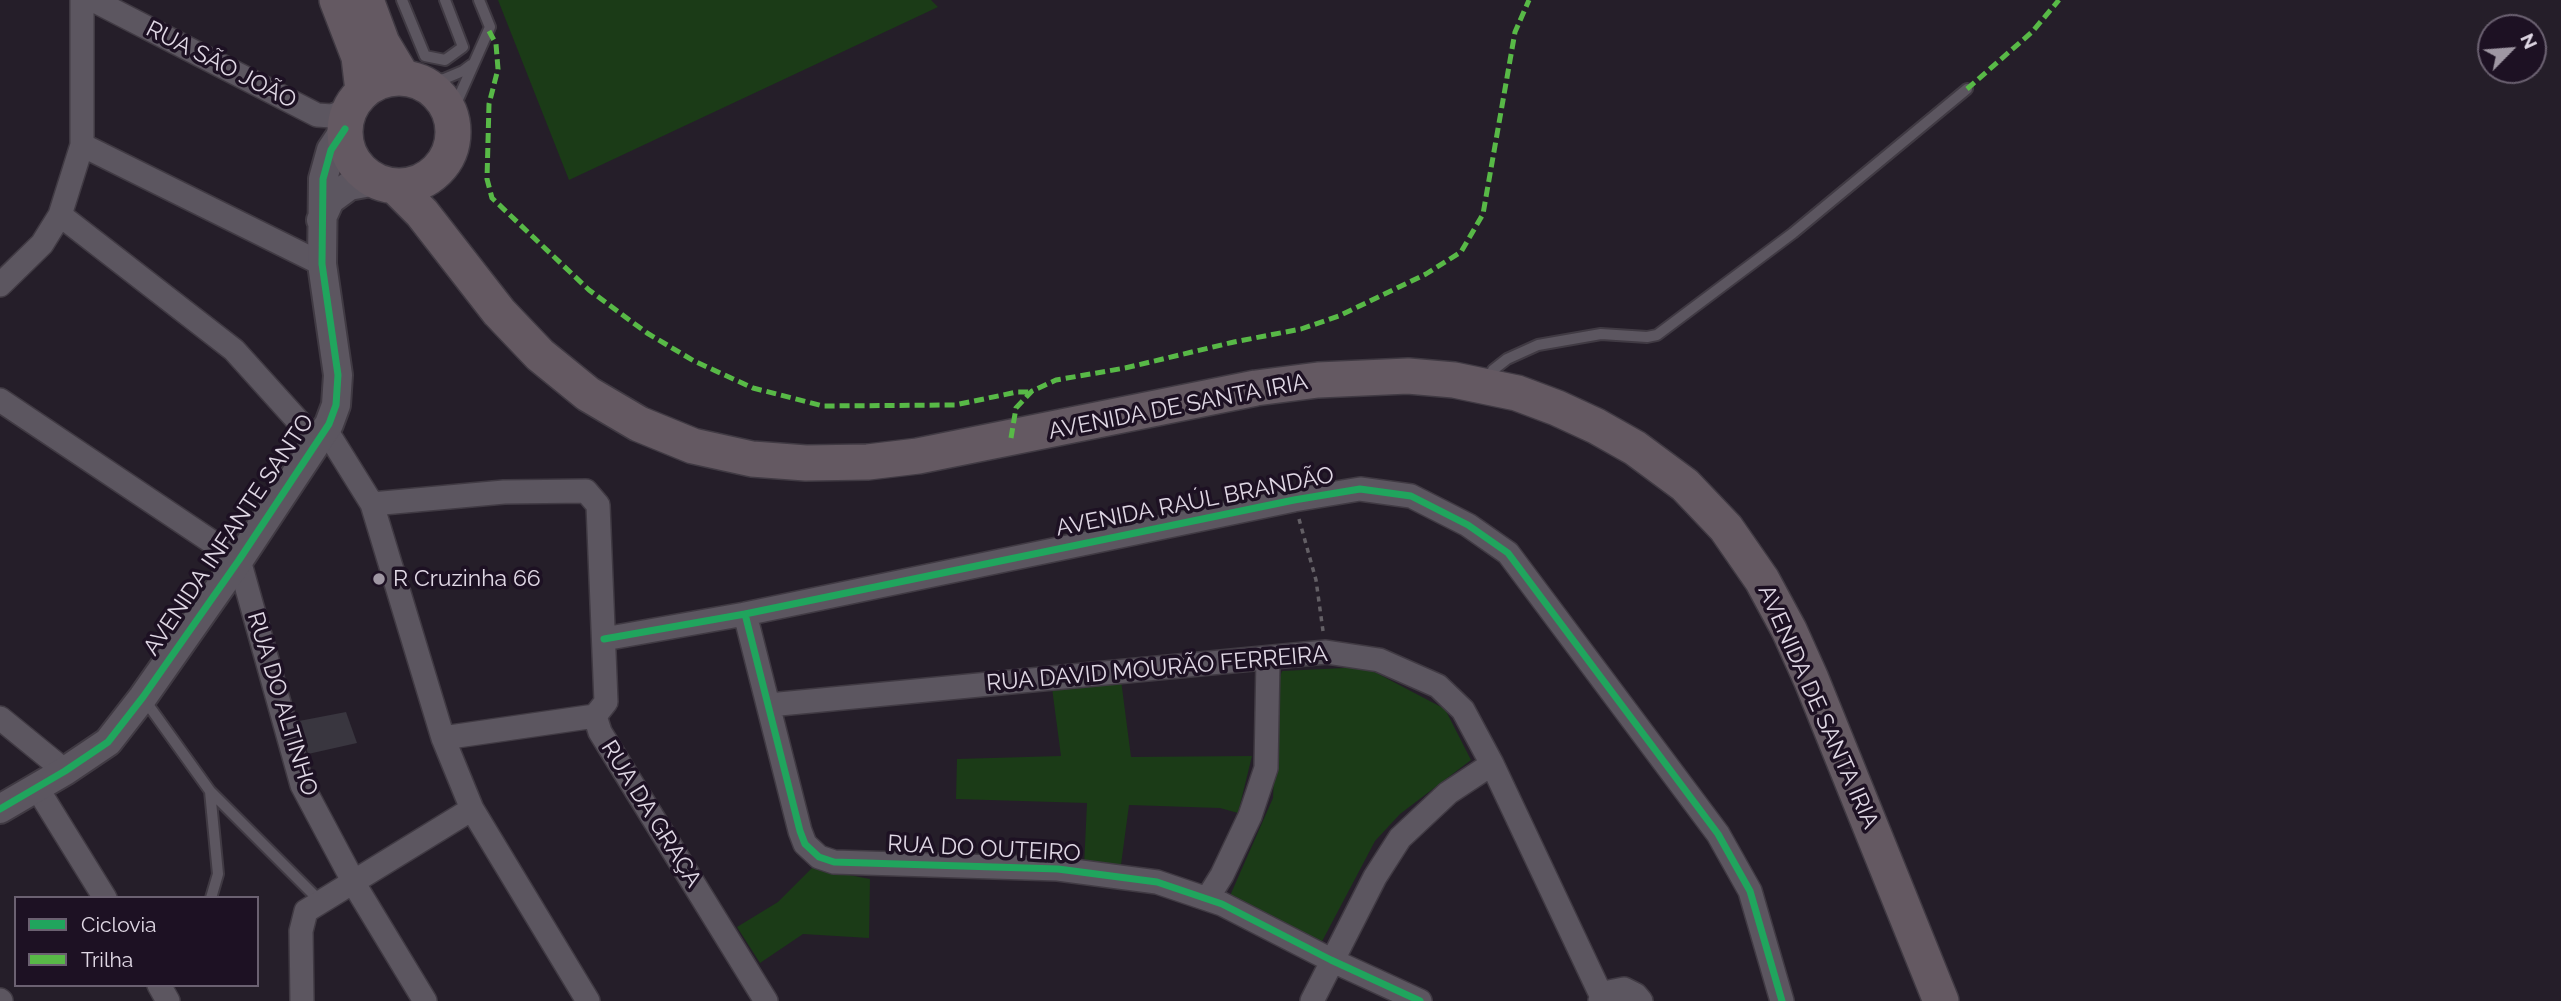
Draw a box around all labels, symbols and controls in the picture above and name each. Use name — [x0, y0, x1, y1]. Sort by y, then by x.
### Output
north arrow — [2477, 14, 2547, 84]
street label: RUA SÃO JOÃO — [141, 15, 301, 115]
text: N — [2516, 30, 2542, 52]
street label: AVENIDA DE SANTA IRIA — [1046, 368, 1310, 446]
street label: AVENIDA INFANTE SANTO — [138, 409, 320, 661]
street label: AVENIDA RAÚL BRANDÃO — [1054, 461, 1336, 543]
place label: R Cruzinha 66 — [393, 565, 541, 593]
marker: R Cruzinha 66 — [371, 571, 387, 587]
street label: AVENIDA DE SANTA IRIA — [1752, 581, 1884, 833]
street label: RUA DO ALTINHO — [241, 609, 323, 799]
street label: RUA DAVID MOURÃO FERREIRA — [985, 640, 1329, 698]
street label: RUA DA GRAÇA — [595, 736, 707, 892]
street label: RUA DO OUTEIRO — [887, 830, 1081, 868]
legend — [14, 896, 259, 987]
text: Ciclovia — [81, 912, 157, 937]
text: Trilha — [81, 947, 133, 972]

